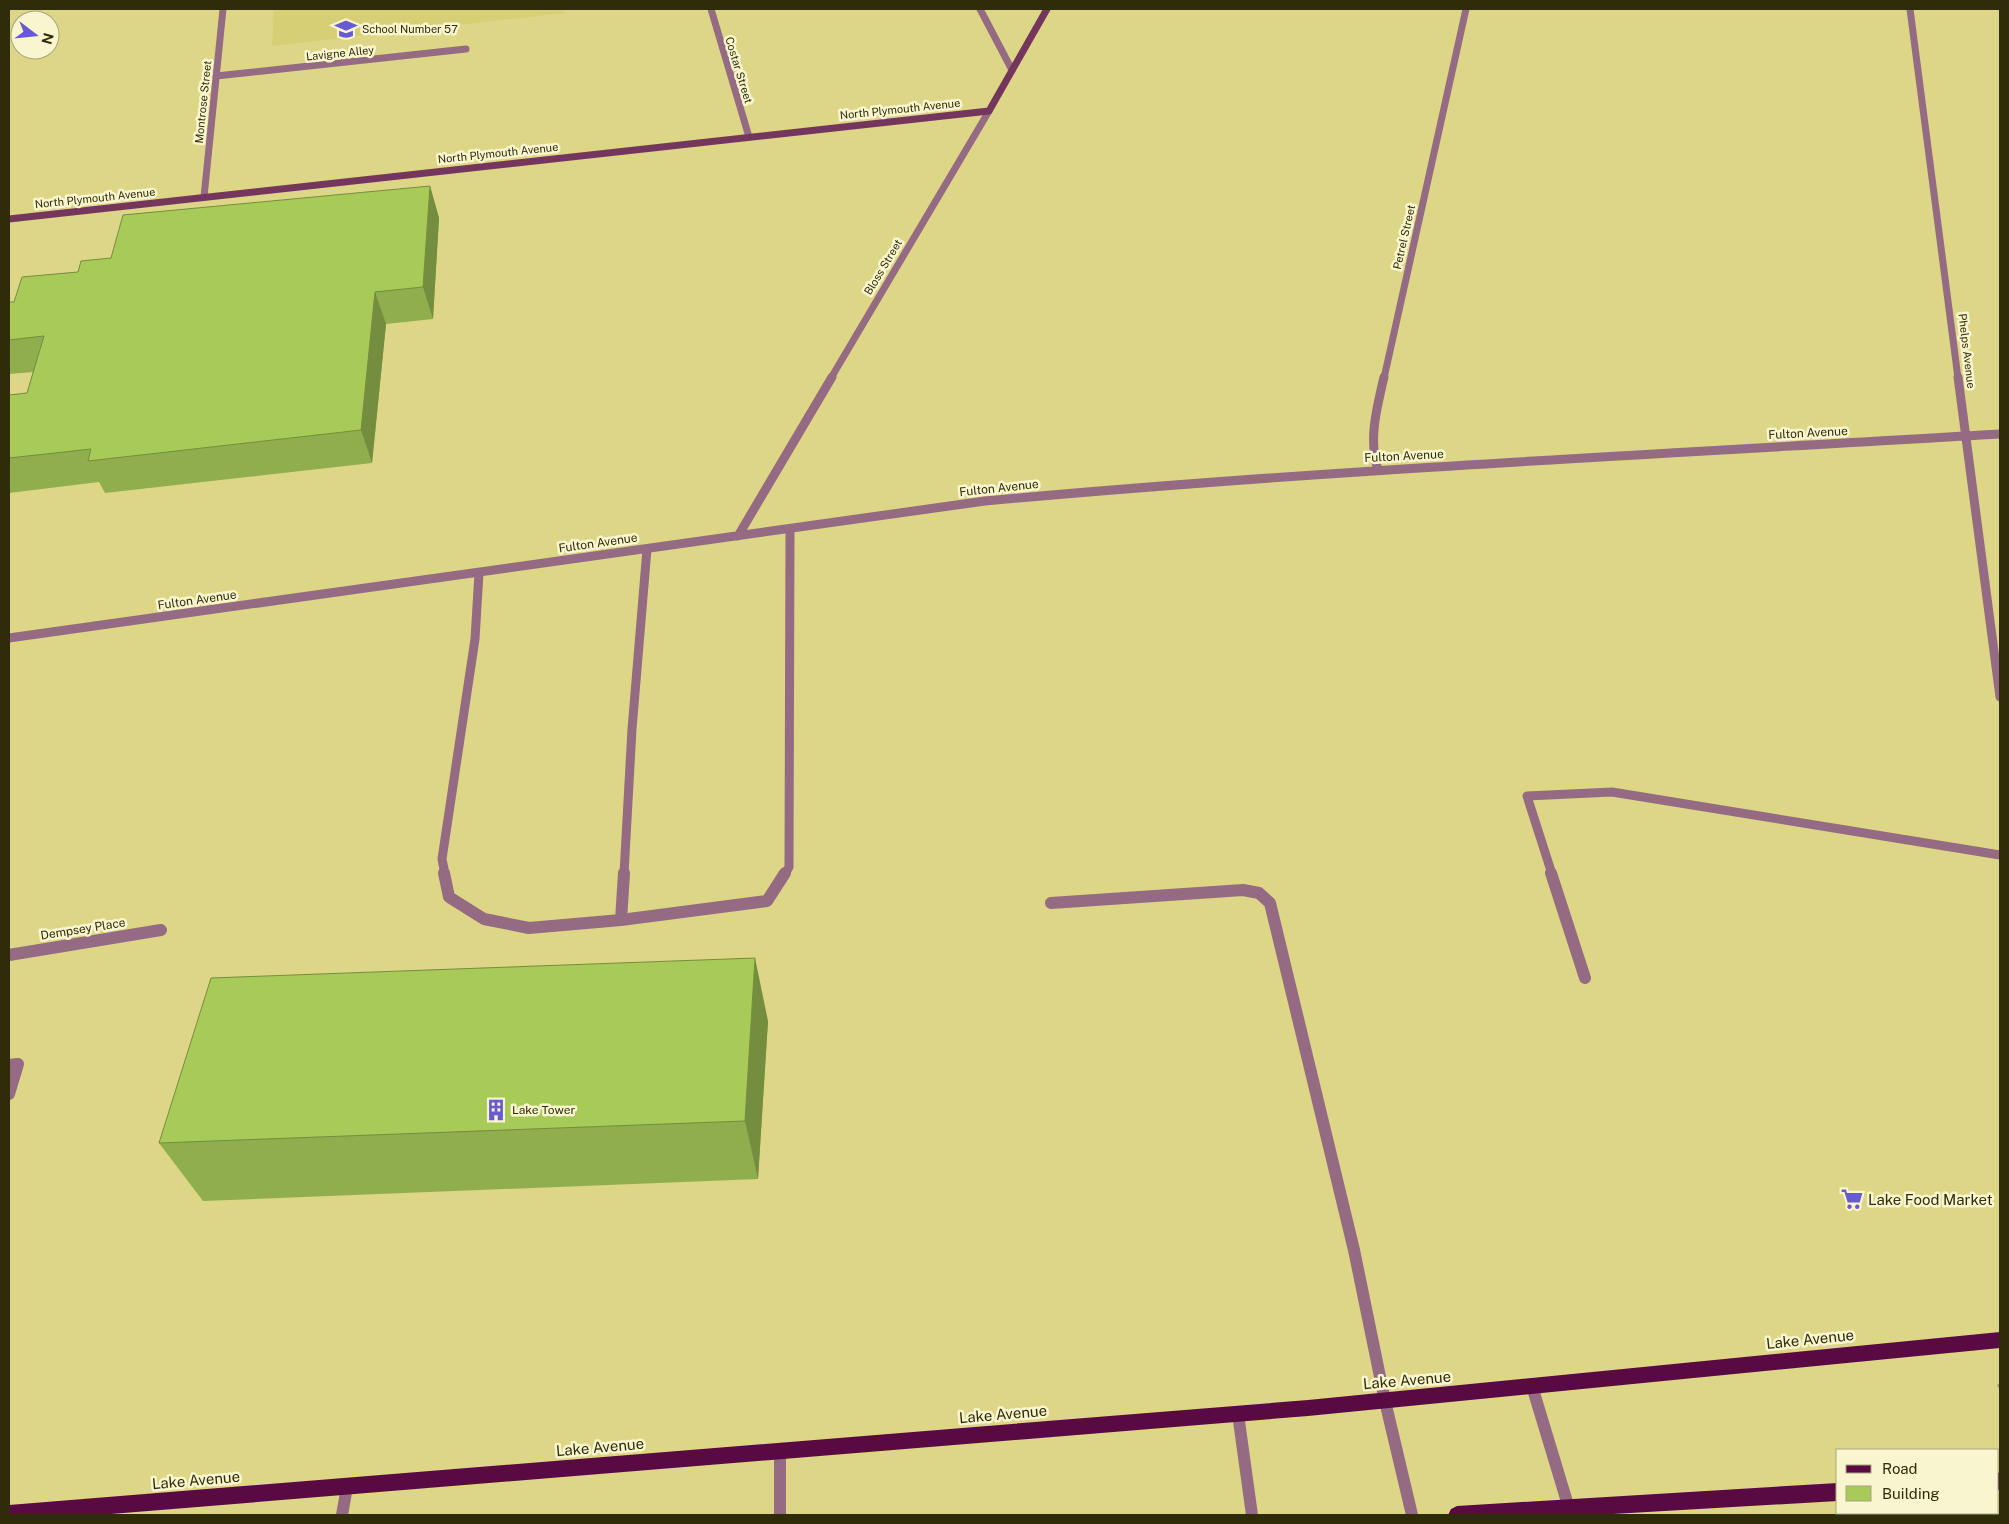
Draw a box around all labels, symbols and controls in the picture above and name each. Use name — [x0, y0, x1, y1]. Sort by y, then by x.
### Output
north arrow — [10, 10, 60, 60]
school or university icon: School Number 57 — [333, 16, 359, 42]
place label: School Number 57 — [362, 23, 458, 35]
text: N — [38, 31, 57, 46]
street label: Costar Street — [723, 35, 755, 105]
street label: Lavigne Alley — [305, 43, 375, 63]
street label: Montrose Street — [193, 60, 213, 144]
street label: North Plymouth Avenue — [839, 97, 961, 121]
street label: North Plymouth Avenue — [437, 141, 559, 165]
street label: North Plymouth Avenue — [34, 186, 156, 210]
street label: Petrel Street — [1391, 204, 1417, 270]
street label: Bloss Street — [862, 237, 904, 297]
street label: Phelps Avenue — [1956, 313, 1978, 389]
street label: Fulton Avenue — [1768, 424, 1848, 442]
street label: Fulton Avenue — [1364, 447, 1444, 465]
street label: Fulton Avenue — [959, 477, 1040, 499]
street label: Fulton Avenue — [558, 531, 639, 555]
street label: Fulton Avenue — [157, 588, 238, 612]
street label: Dempsey Place — [40, 915, 127, 943]
building icon: Lake Tower — [483, 1097, 509, 1123]
place label: Lake Tower — [512, 1103, 575, 1117]
supermarket icon: Lake Food Market — [1839, 1186, 1865, 1212]
place label: Lake Food Market — [1868, 1191, 1993, 1208]
street label: Lake Avenue — [1765, 1326, 1855, 1352]
street label: Lake Avenue — [1362, 1368, 1452, 1392]
street label: Lake Avenue — [958, 1402, 1048, 1426]
street label: Lake Avenue — [555, 1435, 645, 1459]
legend — [1836, 1449, 1999, 1514]
text: Road — [1882, 1460, 1918, 1477]
street label: Lake Avenue — [151, 1468, 241, 1492]
text: Building — [1882, 1485, 1940, 1502]

